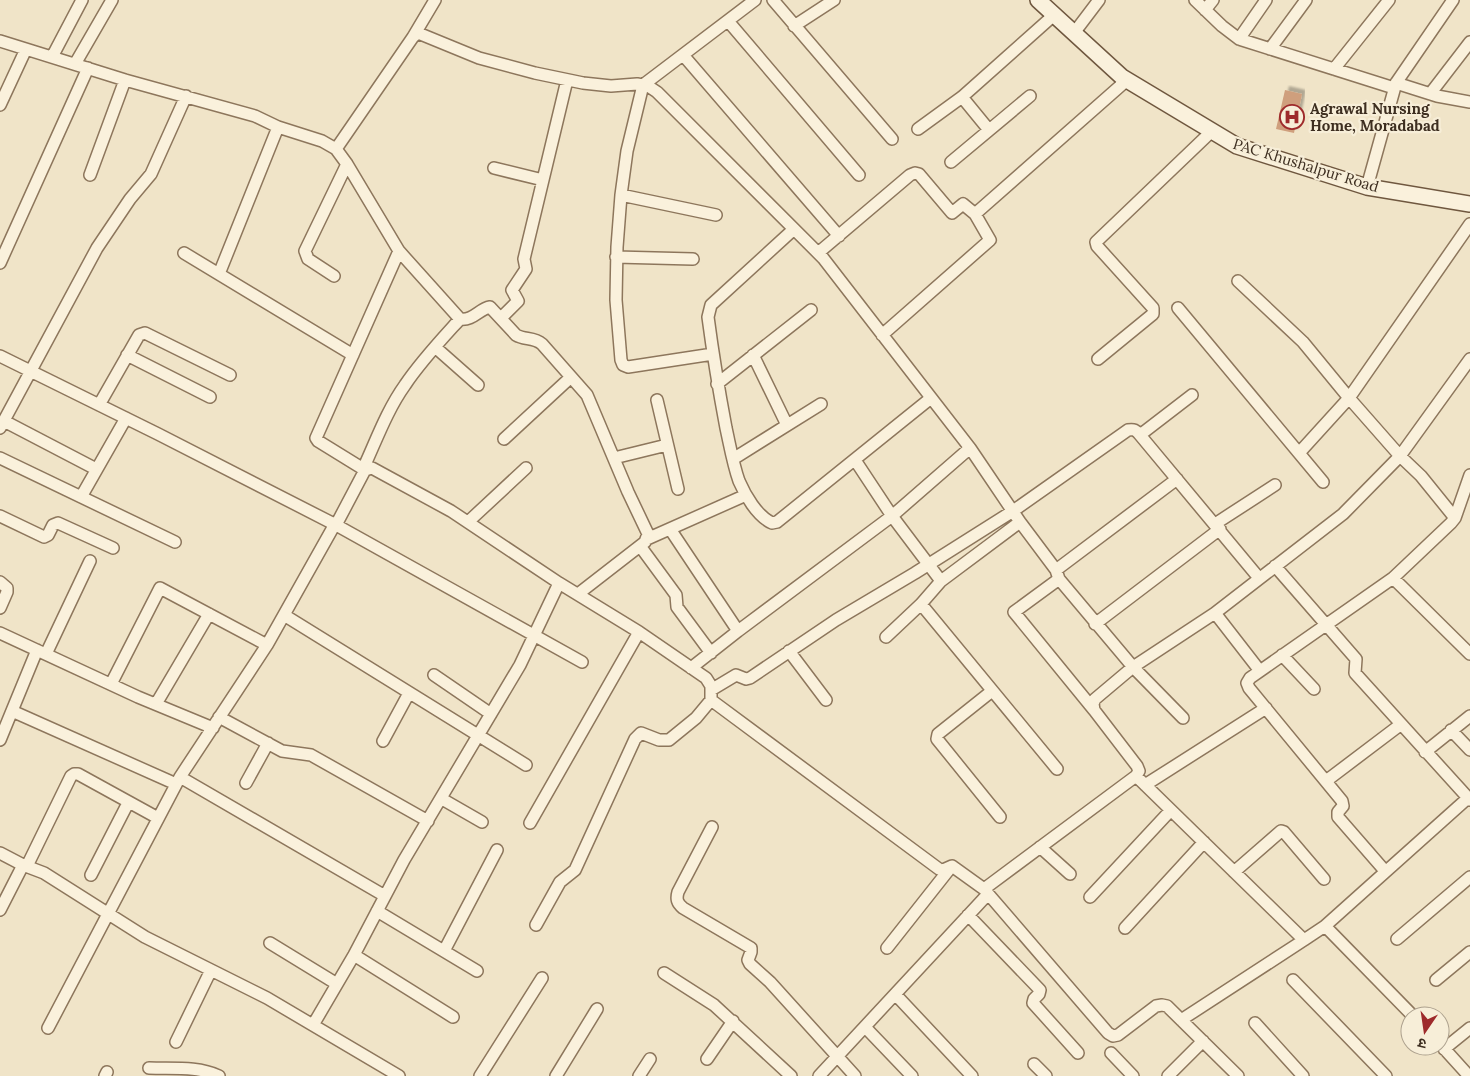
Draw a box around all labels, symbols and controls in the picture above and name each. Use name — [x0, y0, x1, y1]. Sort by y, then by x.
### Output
place label: Agrawal Nursing Home, Moradabad — [1310, 99, 1440, 135]
hospital icon: Agrawal Nursing Home, Moradabad — [1279, 104, 1305, 130]
street label: PAC Khushalpur Road — [1231, 134, 1381, 196]
north arrow — [1400, 1006, 1450, 1056]
text: उ — [1415, 1034, 1428, 1053]

